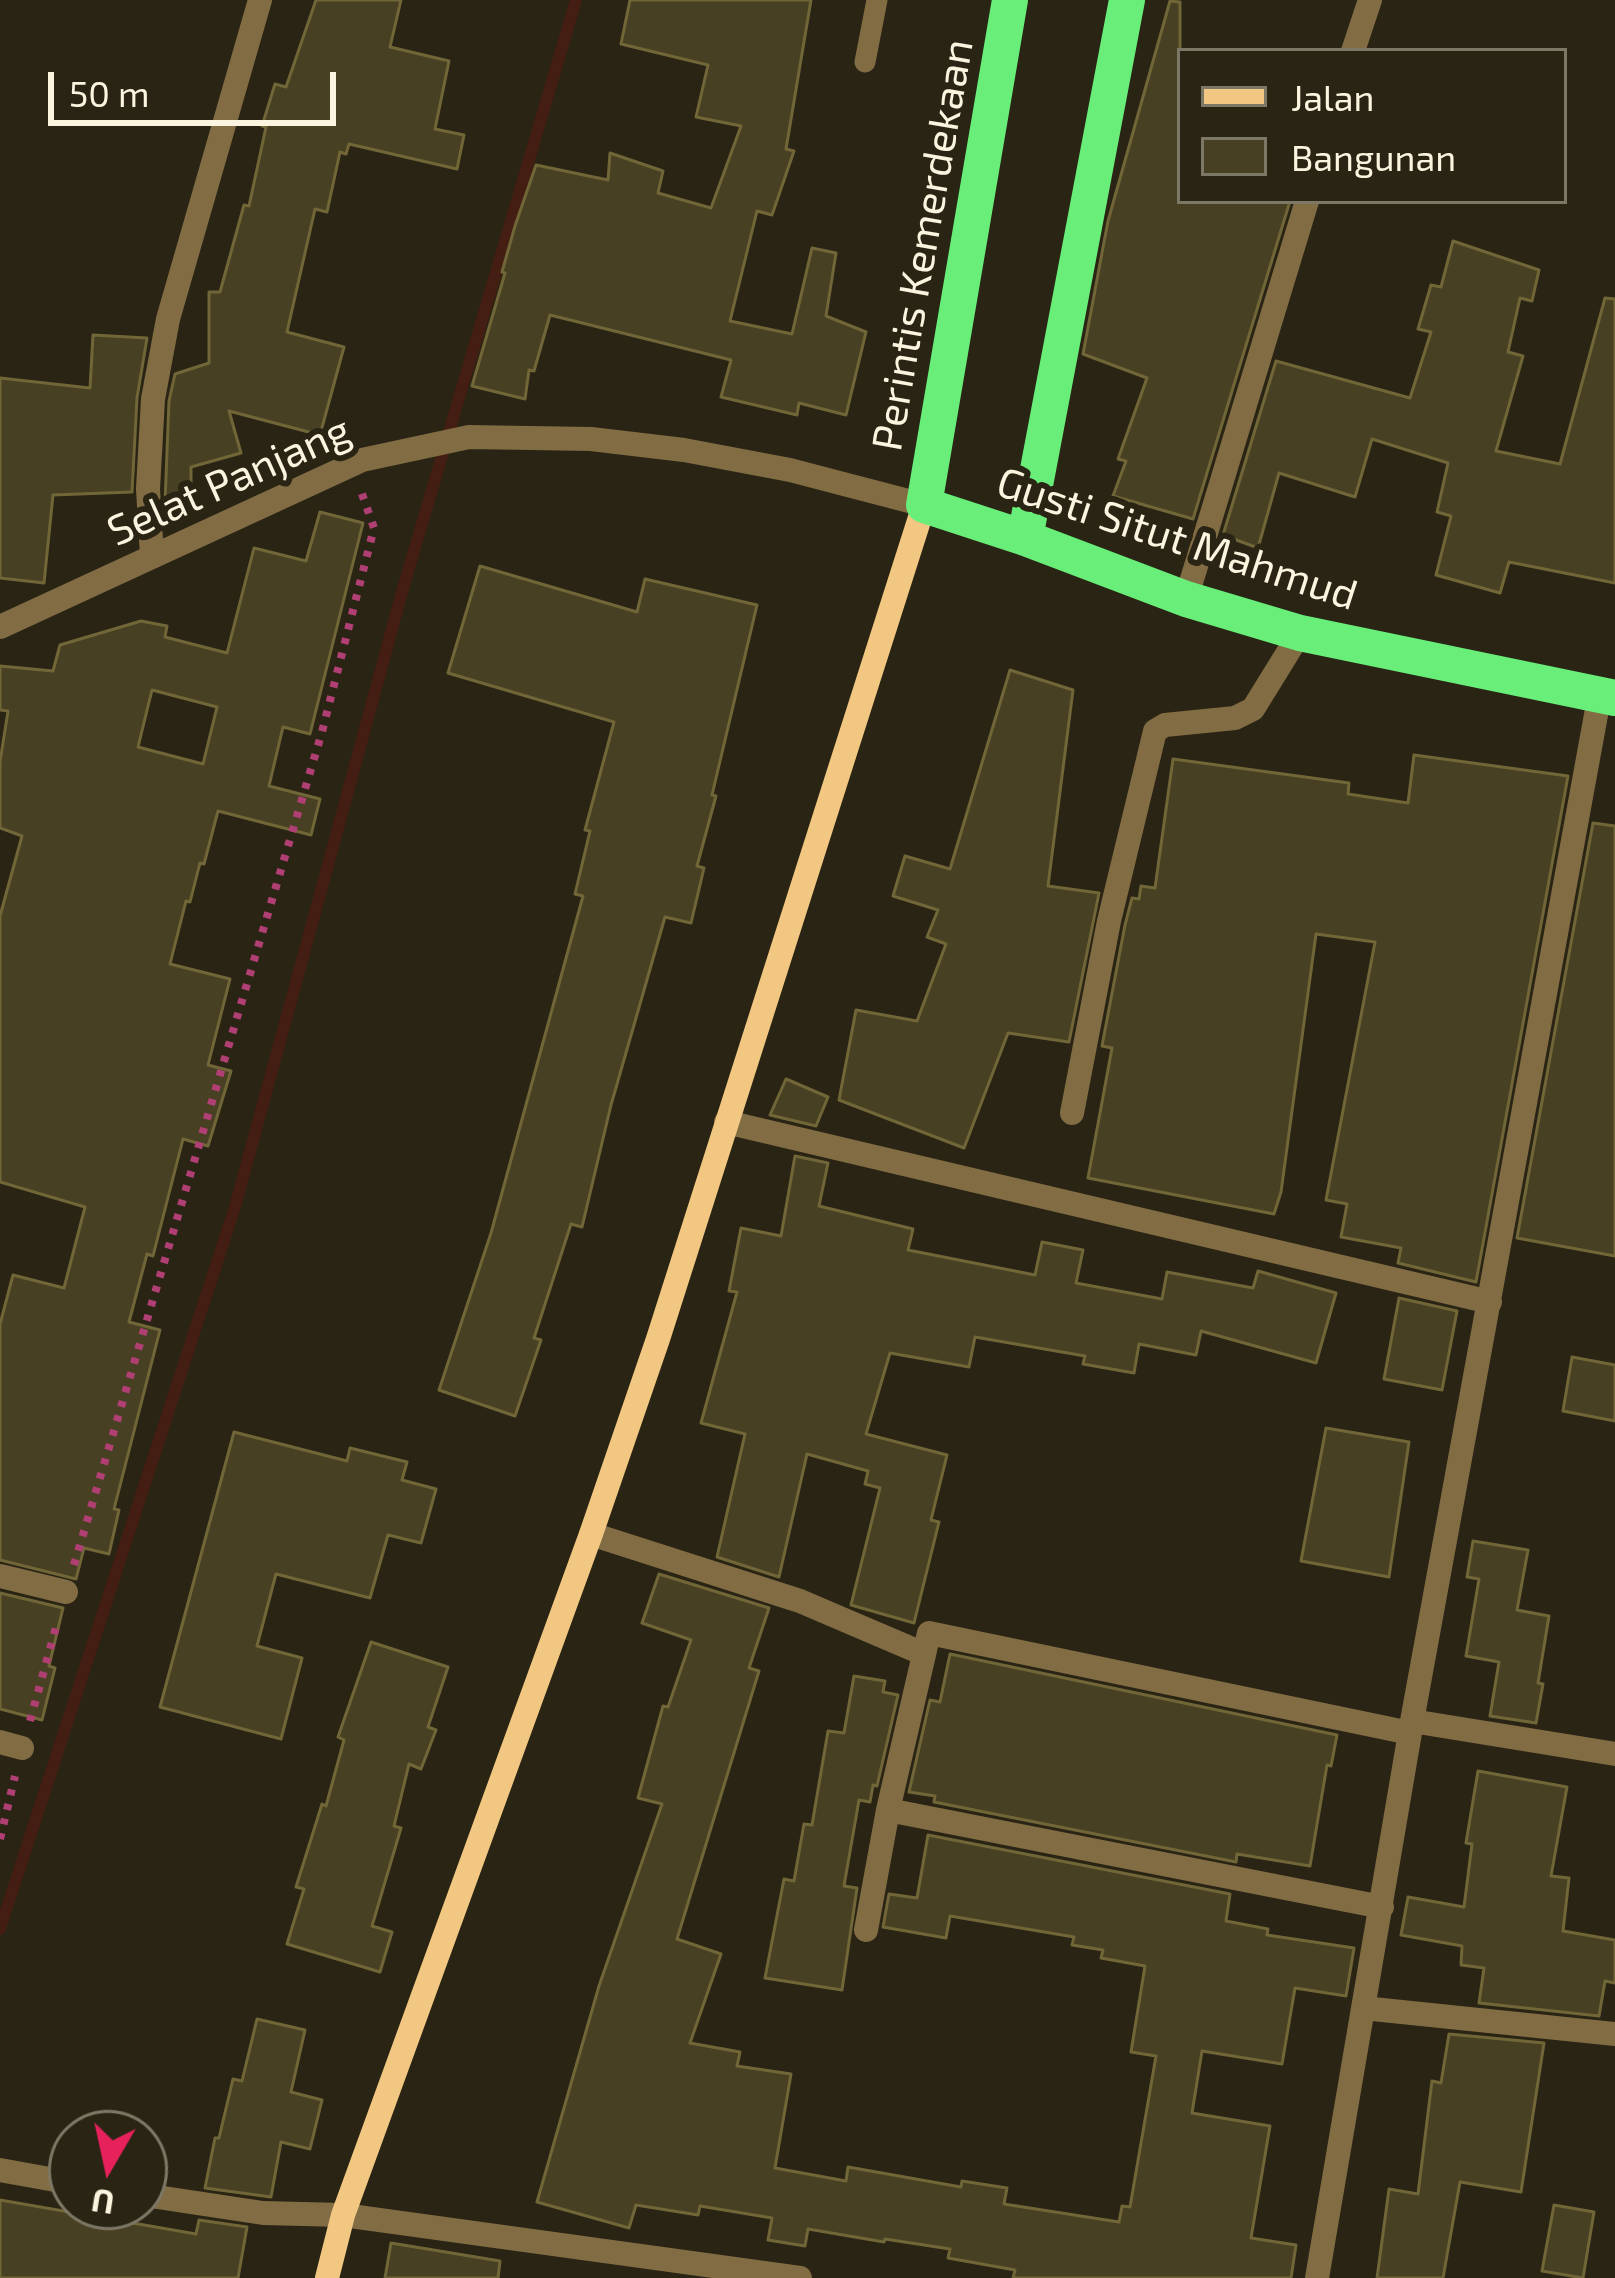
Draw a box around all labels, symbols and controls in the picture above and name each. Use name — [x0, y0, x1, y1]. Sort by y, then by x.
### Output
street label: Perintis Kemerdekaan — [862, 35, 984, 455]
scale bar — [54, 48, 342, 122]
legend — [1177, 48, 1567, 204]
text: 50 m — [69, 71, 150, 114]
text: Jalan — [1291, 75, 1374, 118]
text: Bangunan — [1291, 135, 1456, 178]
street label: Selat Panjang — [100, 405, 358, 557]
street label: Gusti Situt Mahmud — [991, 457, 1363, 621]
north arrow — [48, 2110, 168, 2230]
text: U — [89, 2181, 117, 2224]

